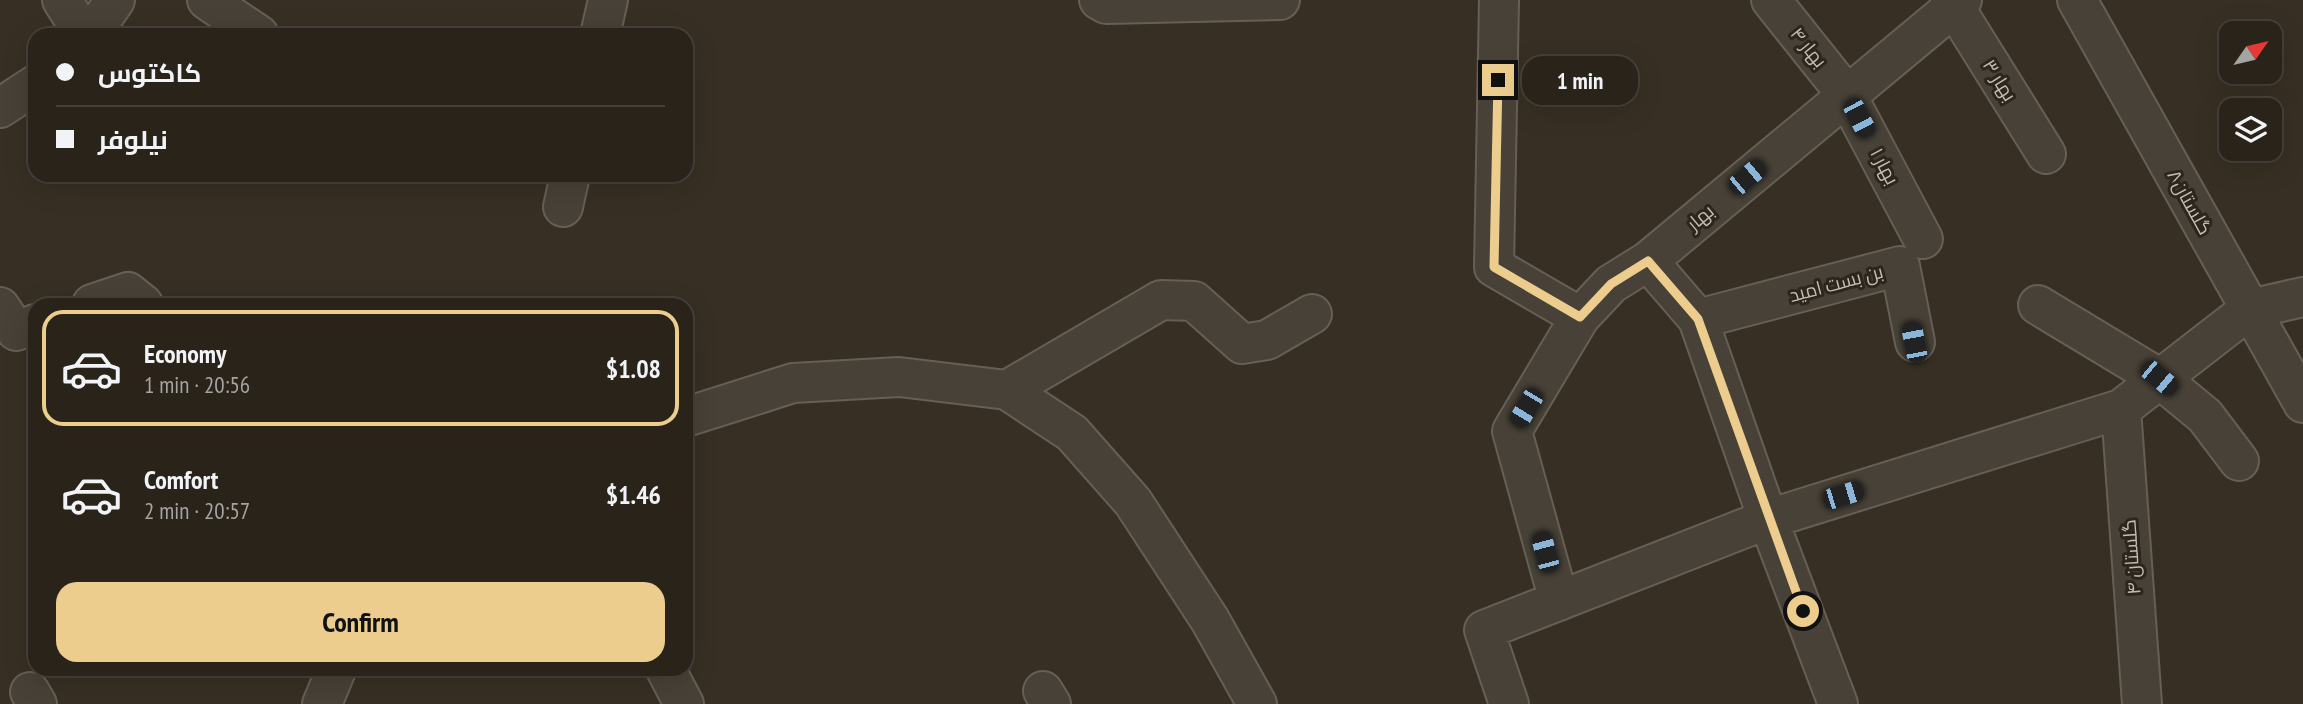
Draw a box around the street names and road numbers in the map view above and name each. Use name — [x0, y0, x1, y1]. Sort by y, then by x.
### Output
street label: بهار ۴ — [1786, 22, 1832, 72]
street label: بهار ۳ — [1978, 55, 2022, 105]
street label: بهار ۱ — [1865, 144, 1905, 188]
street label: گلستان۸ — [2162, 165, 2218, 239]
street label: بهار — [1681, 199, 1719, 236]
street label: بن بست امید — [1786, 259, 1886, 307]
street label: گلستان ۴ — [2116, 519, 2146, 595]

